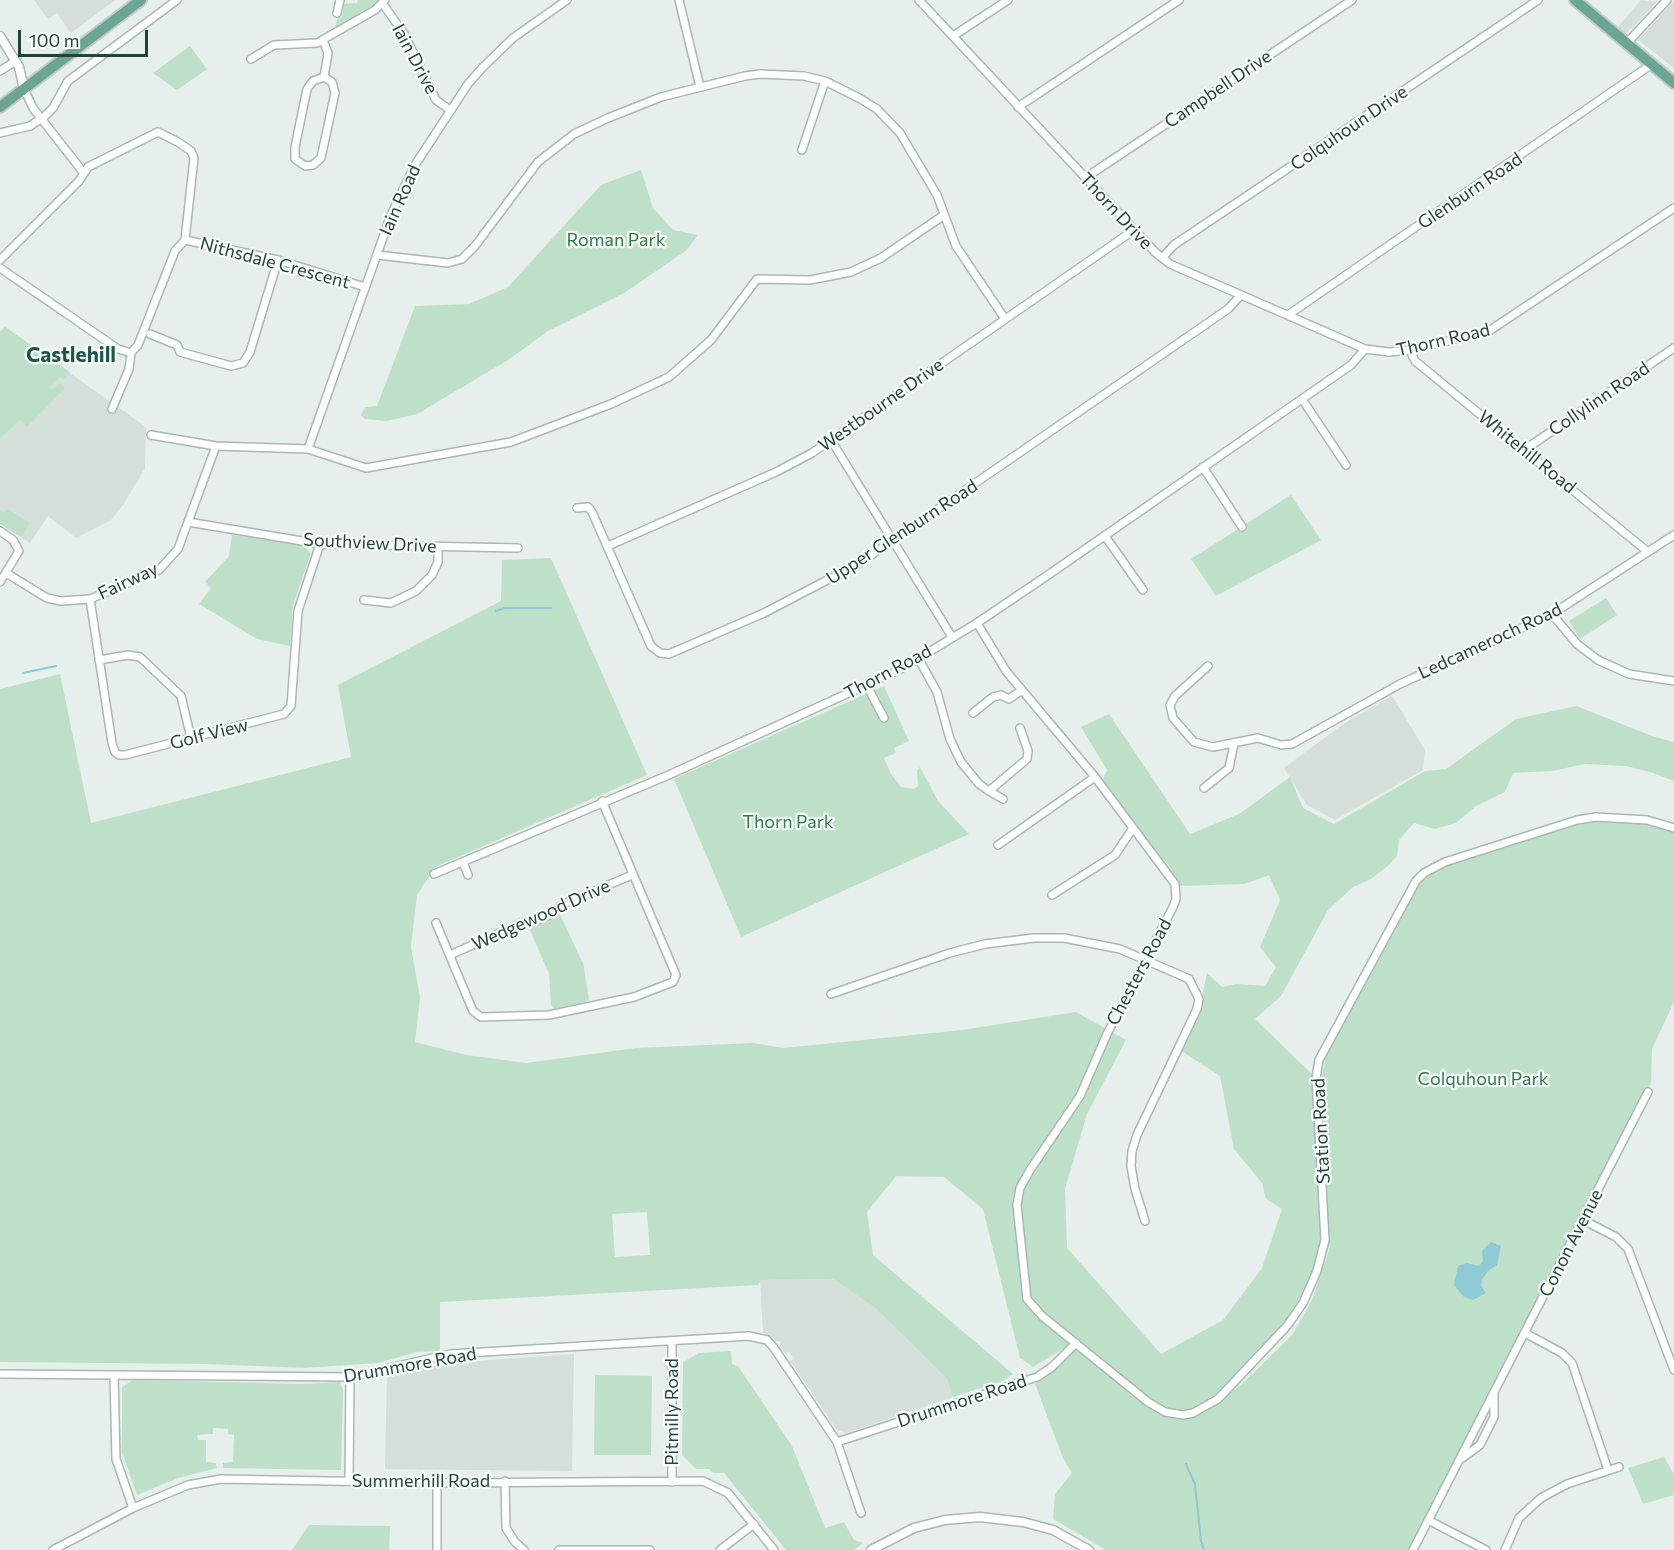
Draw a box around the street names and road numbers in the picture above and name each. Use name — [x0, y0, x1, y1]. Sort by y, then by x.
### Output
street label: Iain Drive — [388, 20, 442, 98]
street label: Campbell Drive — [1160, 45, 1276, 133]
street label: Colquhoun Drive — [1286, 81, 1412, 175]
street label: Glenburn Road — [1414, 148, 1526, 234]
street label: Iain Road — [375, 161, 425, 239]
street label: Thorn Drive — [1075, 168, 1157, 254]
street label: Nithsdale Crescent — [198, 233, 352, 293]
street label: Thorn Road — [1394, 319, 1492, 361]
street label: Westbourne Drive — [814, 354, 948, 456]
street label: Collylinn Road — [1545, 357, 1653, 441]
street label: Whitehill Road — [1474, 406, 1580, 498]
street label: Upper Glenburn Road — [822, 475, 982, 589]
street label: Southview Drive — [303, 529, 437, 557]
street label: Fairway — [94, 558, 162, 604]
street label: Ledcameroch Road — [1415, 598, 1565, 684]
street label: Thorn Road — [841, 640, 935, 704]
street label: Golf View — [168, 714, 250, 754]
street label: Wedgewood Drive — [469, 875, 613, 955]
street label: Chesters Road — [1102, 915, 1176, 1029]
street label: Station Road — [1307, 1078, 1335, 1184]
street label: Conon Avenue — [1535, 1186, 1607, 1300]
street label: Drummore Road — [342, 1343, 478, 1387]
street label: Pitmilly Road — [661, 1358, 683, 1466]
street label: Drummore Road — [895, 1370, 1029, 1432]
street label: Summerhill Road — [352, 1470, 490, 1492]

